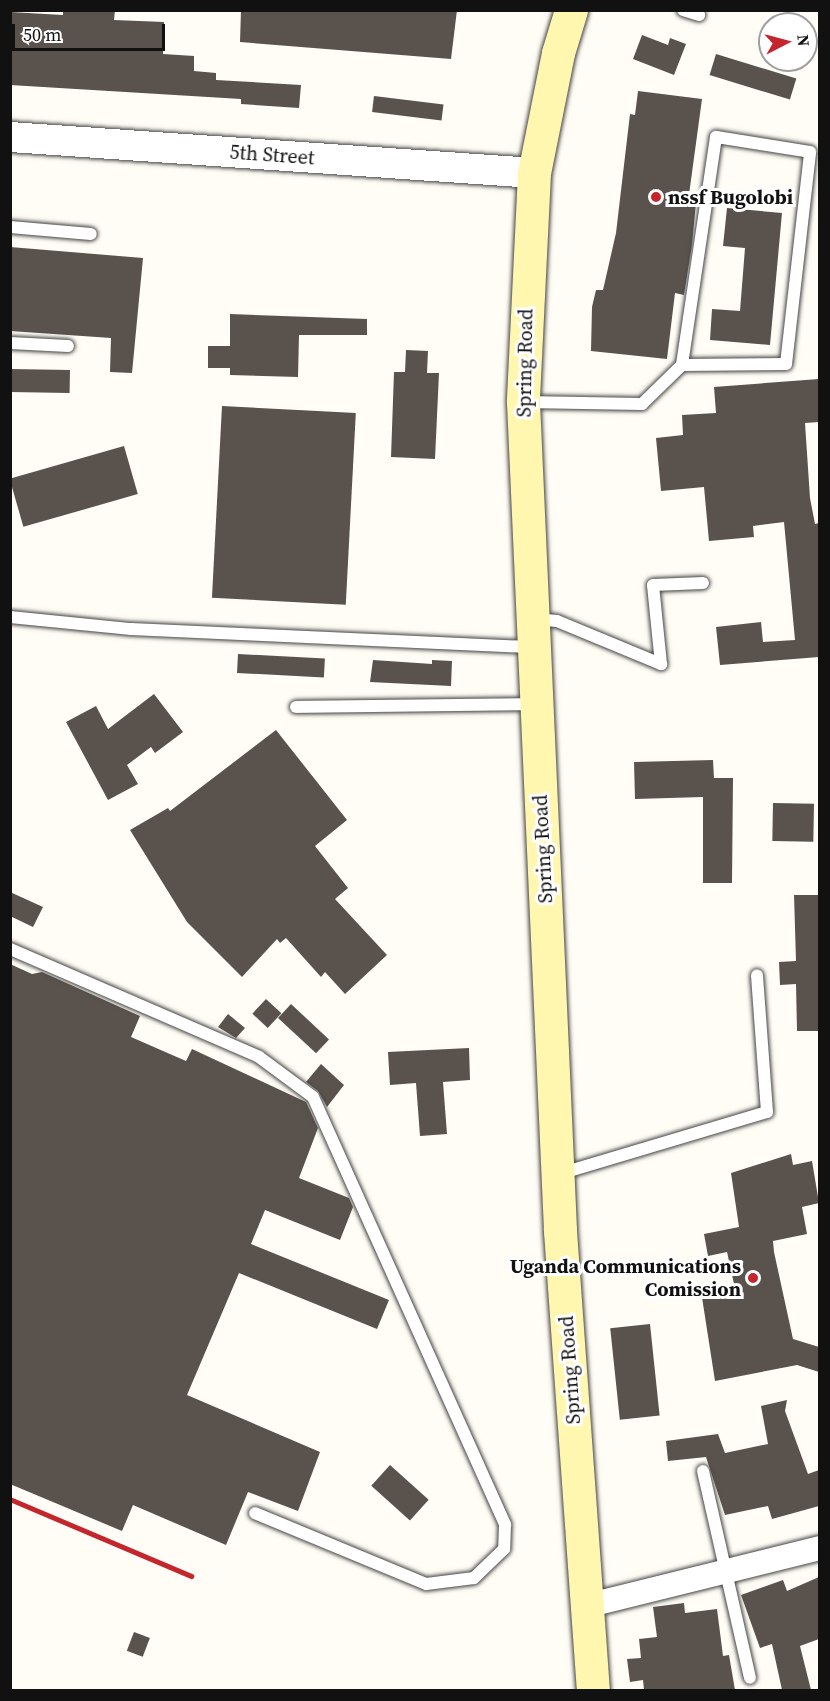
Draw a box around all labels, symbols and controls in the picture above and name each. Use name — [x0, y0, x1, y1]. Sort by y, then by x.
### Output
scale bar — [15, 12, 168, 50]
north arrow — [758, 12, 818, 72]
text: 50 m — [23, 22, 61, 47]
text: N — [792, 33, 815, 47]
street label: 5th Street — [229, 140, 315, 170]
place label: nssf Bugolobi — [668, 185, 793, 209]
marker: nssf Bugolobi — [649, 190, 663, 204]
street label: Spring Road — [512, 309, 538, 417]
street label: Spring Road — [528, 794, 558, 904]
place label: Uganda Communications Comission — [510, 1254, 741, 1301]
marker: Uganda Communications Comission — [746, 1271, 760, 1285]
street label: Spring Road — [554, 1315, 586, 1425]

